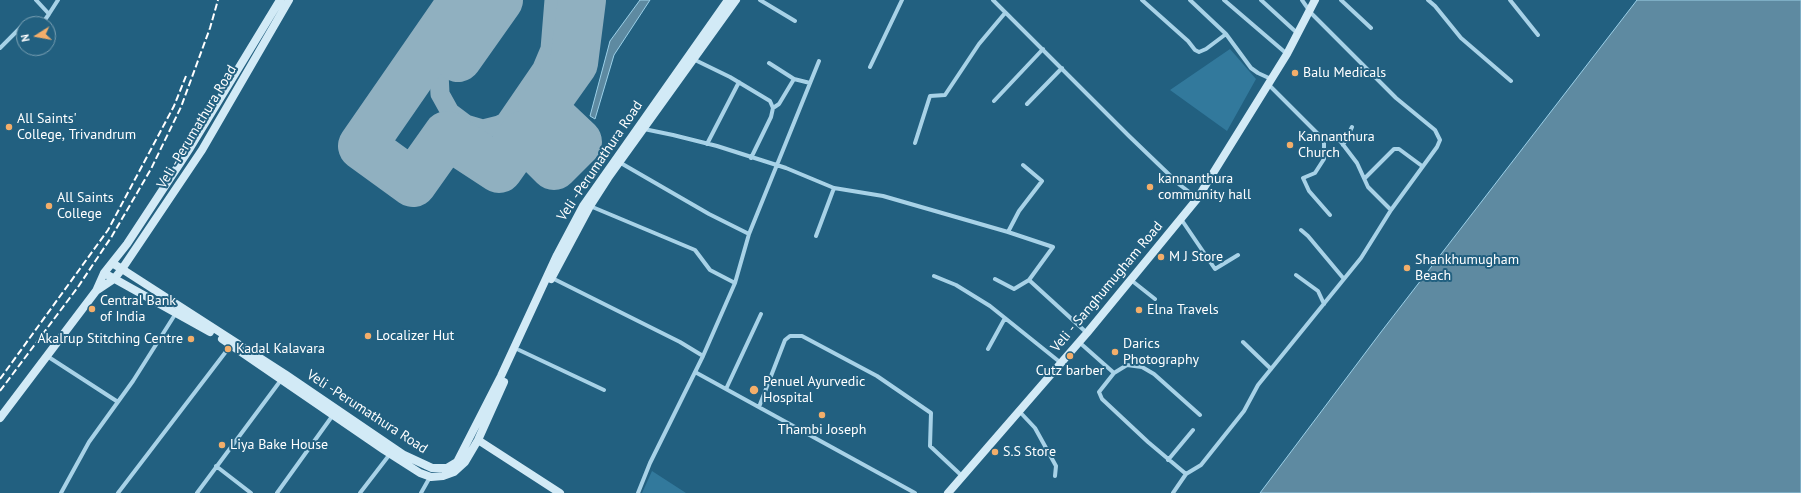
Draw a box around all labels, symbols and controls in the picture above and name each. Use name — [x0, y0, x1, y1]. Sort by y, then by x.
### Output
north arrow — [16, 16, 56, 56]
text: N — [18, 33, 33, 43]
street label: Veli -Perumathura Road — [154, 62, 240, 192]
place label: Balu Medicals — [1303, 65, 1386, 81]
marker: Balu Medicals — [1290, 68, 1300, 78]
street label: Veli -Perumathura Road — [554, 98, 646, 224]
place label: All Saints' College, Trivandrum — [17, 111, 136, 144]
marker: All Saints' College, Trivandrum — [4, 122, 14, 132]
place label: Kannanthura Church — [1298, 129, 1375, 162]
marker: Kannanthura Church — [1285, 140, 1295, 150]
place label: kannanthura community hall — [1158, 171, 1251, 204]
marker: kannanthura community hall — [1145, 182, 1155, 192]
place label: All Saints College — [57, 190, 114, 222]
marker: All Saints College — [44, 201, 54, 211]
street label: Veli - Sanghumugham Road — [1047, 218, 1167, 356]
place label: M J Store — [1169, 249, 1223, 265]
marker: M J Store — [1156, 252, 1166, 262]
place label: Shankhumugham Beach — [1415, 252, 1519, 284]
marker: Shankhumugham Beach — [1402, 263, 1412, 273]
place label: Central Bank of India — [100, 293, 176, 326]
place label: Elna Travels — [1147, 302, 1219, 318]
marker: Central Bank of India — [87, 304, 97, 314]
marker: Elna Travels — [1134, 305, 1144, 315]
place label: Localizer Hut — [376, 328, 454, 344]
place label: Akalrup Stitching Centre — [37, 331, 183, 347]
marker: Localizer Hut — [363, 331, 373, 341]
marker: Akalrup Stitching Centre — [186, 334, 196, 344]
place label: Darics Photography — [1123, 336, 1199, 368]
place label: Kadal Kalavara — [236, 341, 325, 357]
marker: Kadal Kalavara — [223, 344, 233, 354]
marker: Darics Photography — [1110, 347, 1120, 357]
marker: Cutz barber — [1065, 351, 1075, 361]
place label: Cutz barber — [1036, 363, 1104, 379]
street label: Veli -Perumathura Road — [303, 367, 431, 457]
place label: Penuel Ayurvedic Hospital — [763, 374, 865, 406]
marker: Penuel Ayurvedic Hospital — [748, 384, 760, 396]
marker: Thambi Joseph — [817, 410, 827, 420]
place label: Thambi Joseph — [778, 422, 866, 438]
place label: Liya Bake House — [230, 437, 328, 453]
marker: Liya Bake House — [217, 440, 227, 450]
place label: S.S Store — [1003, 444, 1056, 460]
marker: S.S Store — [990, 447, 1000, 457]

